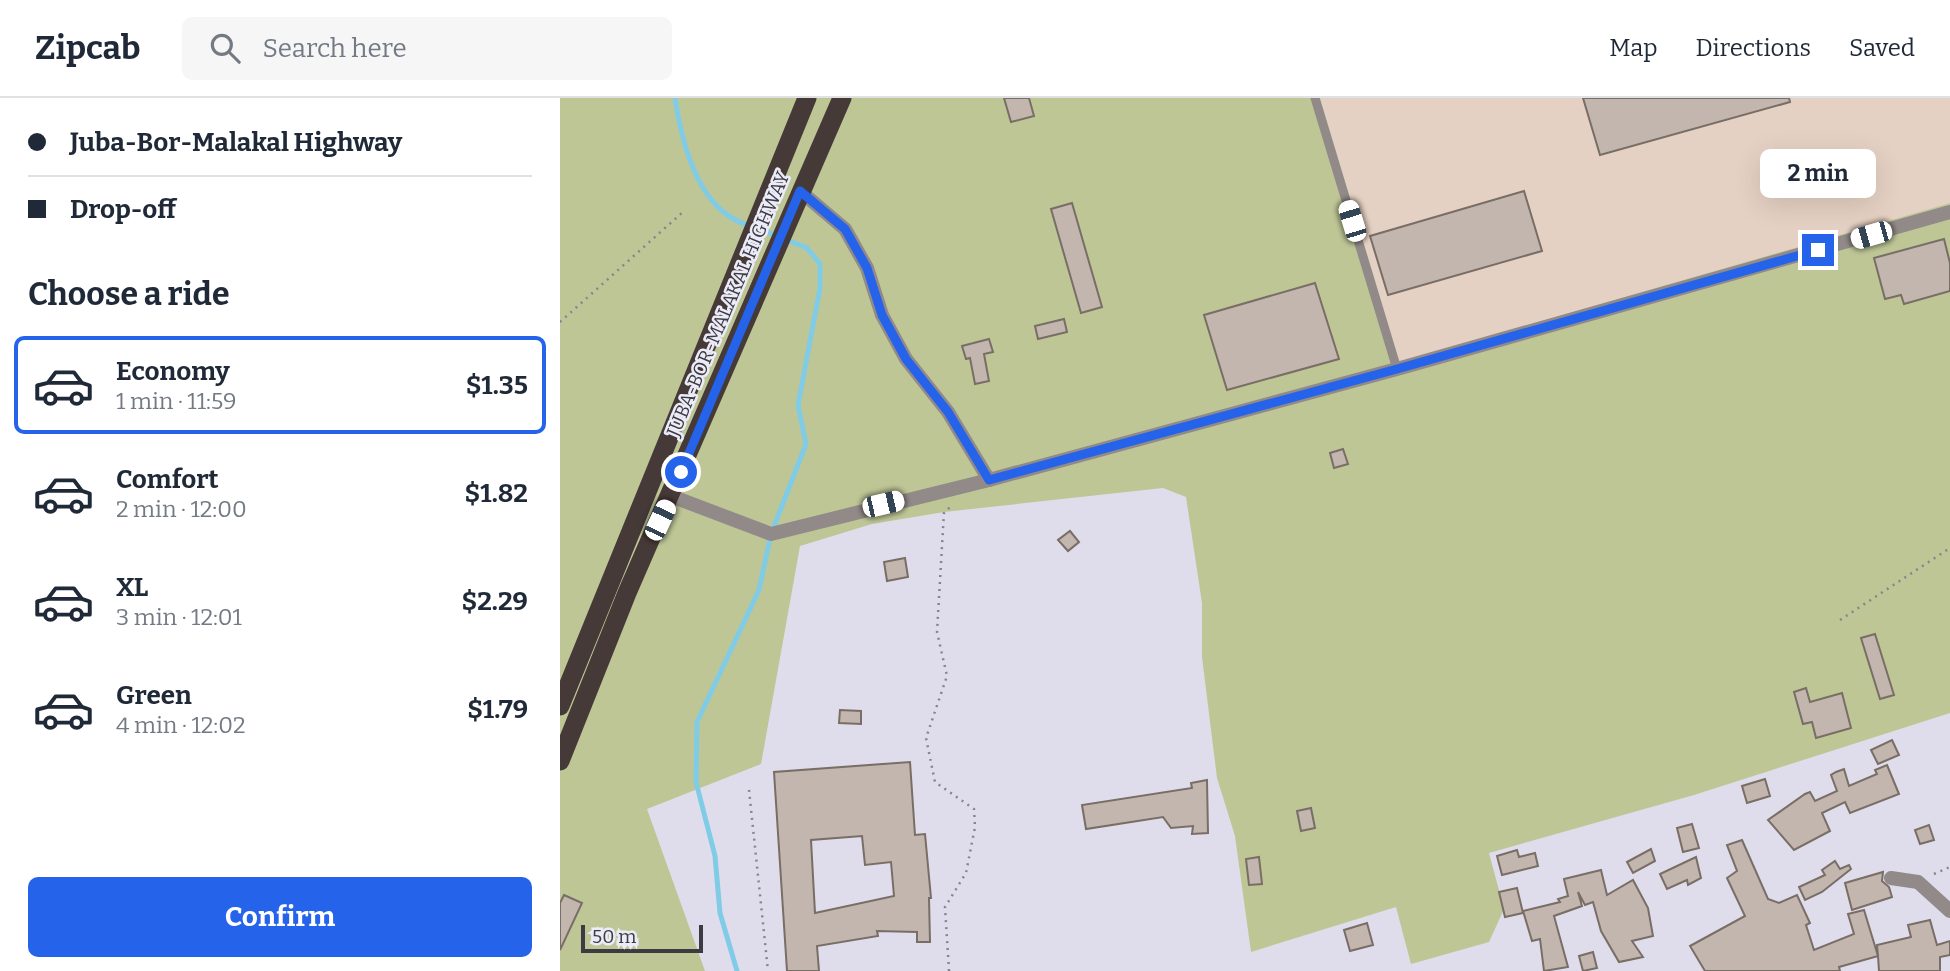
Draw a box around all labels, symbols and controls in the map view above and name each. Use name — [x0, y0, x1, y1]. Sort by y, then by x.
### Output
search box — [182, 17, 672, 80]
text: Zipcab — [35, 28, 140, 68]
icon: search — [206, 29, 244, 67]
text: Search here — [262, 33, 407, 64]
text: Map — [1609, 34, 1658, 62]
text: Directions — [1696, 34, 1811, 62]
text: Saved — [1849, 34, 1915, 62]
text: Juba-Bor-Malakal Highway — [70, 127, 402, 158]
callout: 2 min — [1760, 149, 1876, 198]
text: 2 min — [1787, 159, 1849, 187]
street label: JUBA-BOR-MALAKAL HIGHWAY — [661, 167, 795, 441]
text: Drop-off — [70, 194, 176, 225]
car — [1336, 198, 1369, 244]
car — [1848, 219, 1895, 251]
route end — [1802, 234, 1834, 266]
text: Choose a ride — [28, 275, 229, 313]
icon: car — [32, 354, 95, 417]
text: Economy — [116, 356, 230, 387]
text: $1.35 — [466, 370, 528, 401]
text: 1 min · 11:59 — [116, 387, 236, 415]
route start — [665, 456, 697, 488]
icon: car — [32, 462, 95, 525]
text: Comfort — [116, 464, 219, 495]
text: $1.82 — [465, 478, 528, 509]
car — [861, 489, 906, 519]
text: 2 min · 12:00 — [116, 495, 247, 523]
car — [642, 497, 679, 543]
icon: car — [32, 570, 95, 633]
text: XL — [116, 572, 148, 603]
text: $2.29 — [461, 586, 528, 617]
text: 3 min · 12:01 — [116, 603, 242, 631]
icon: car — [32, 678, 95, 741]
text: Green — [116, 680, 192, 711]
text: $1.79 — [467, 694, 528, 725]
text: 4 min · 12:02 — [116, 711, 245, 739]
button: Confirm — [28, 877, 532, 957]
scale bar — [581, 922, 704, 954]
text: 50 m — [592, 925, 636, 948]

